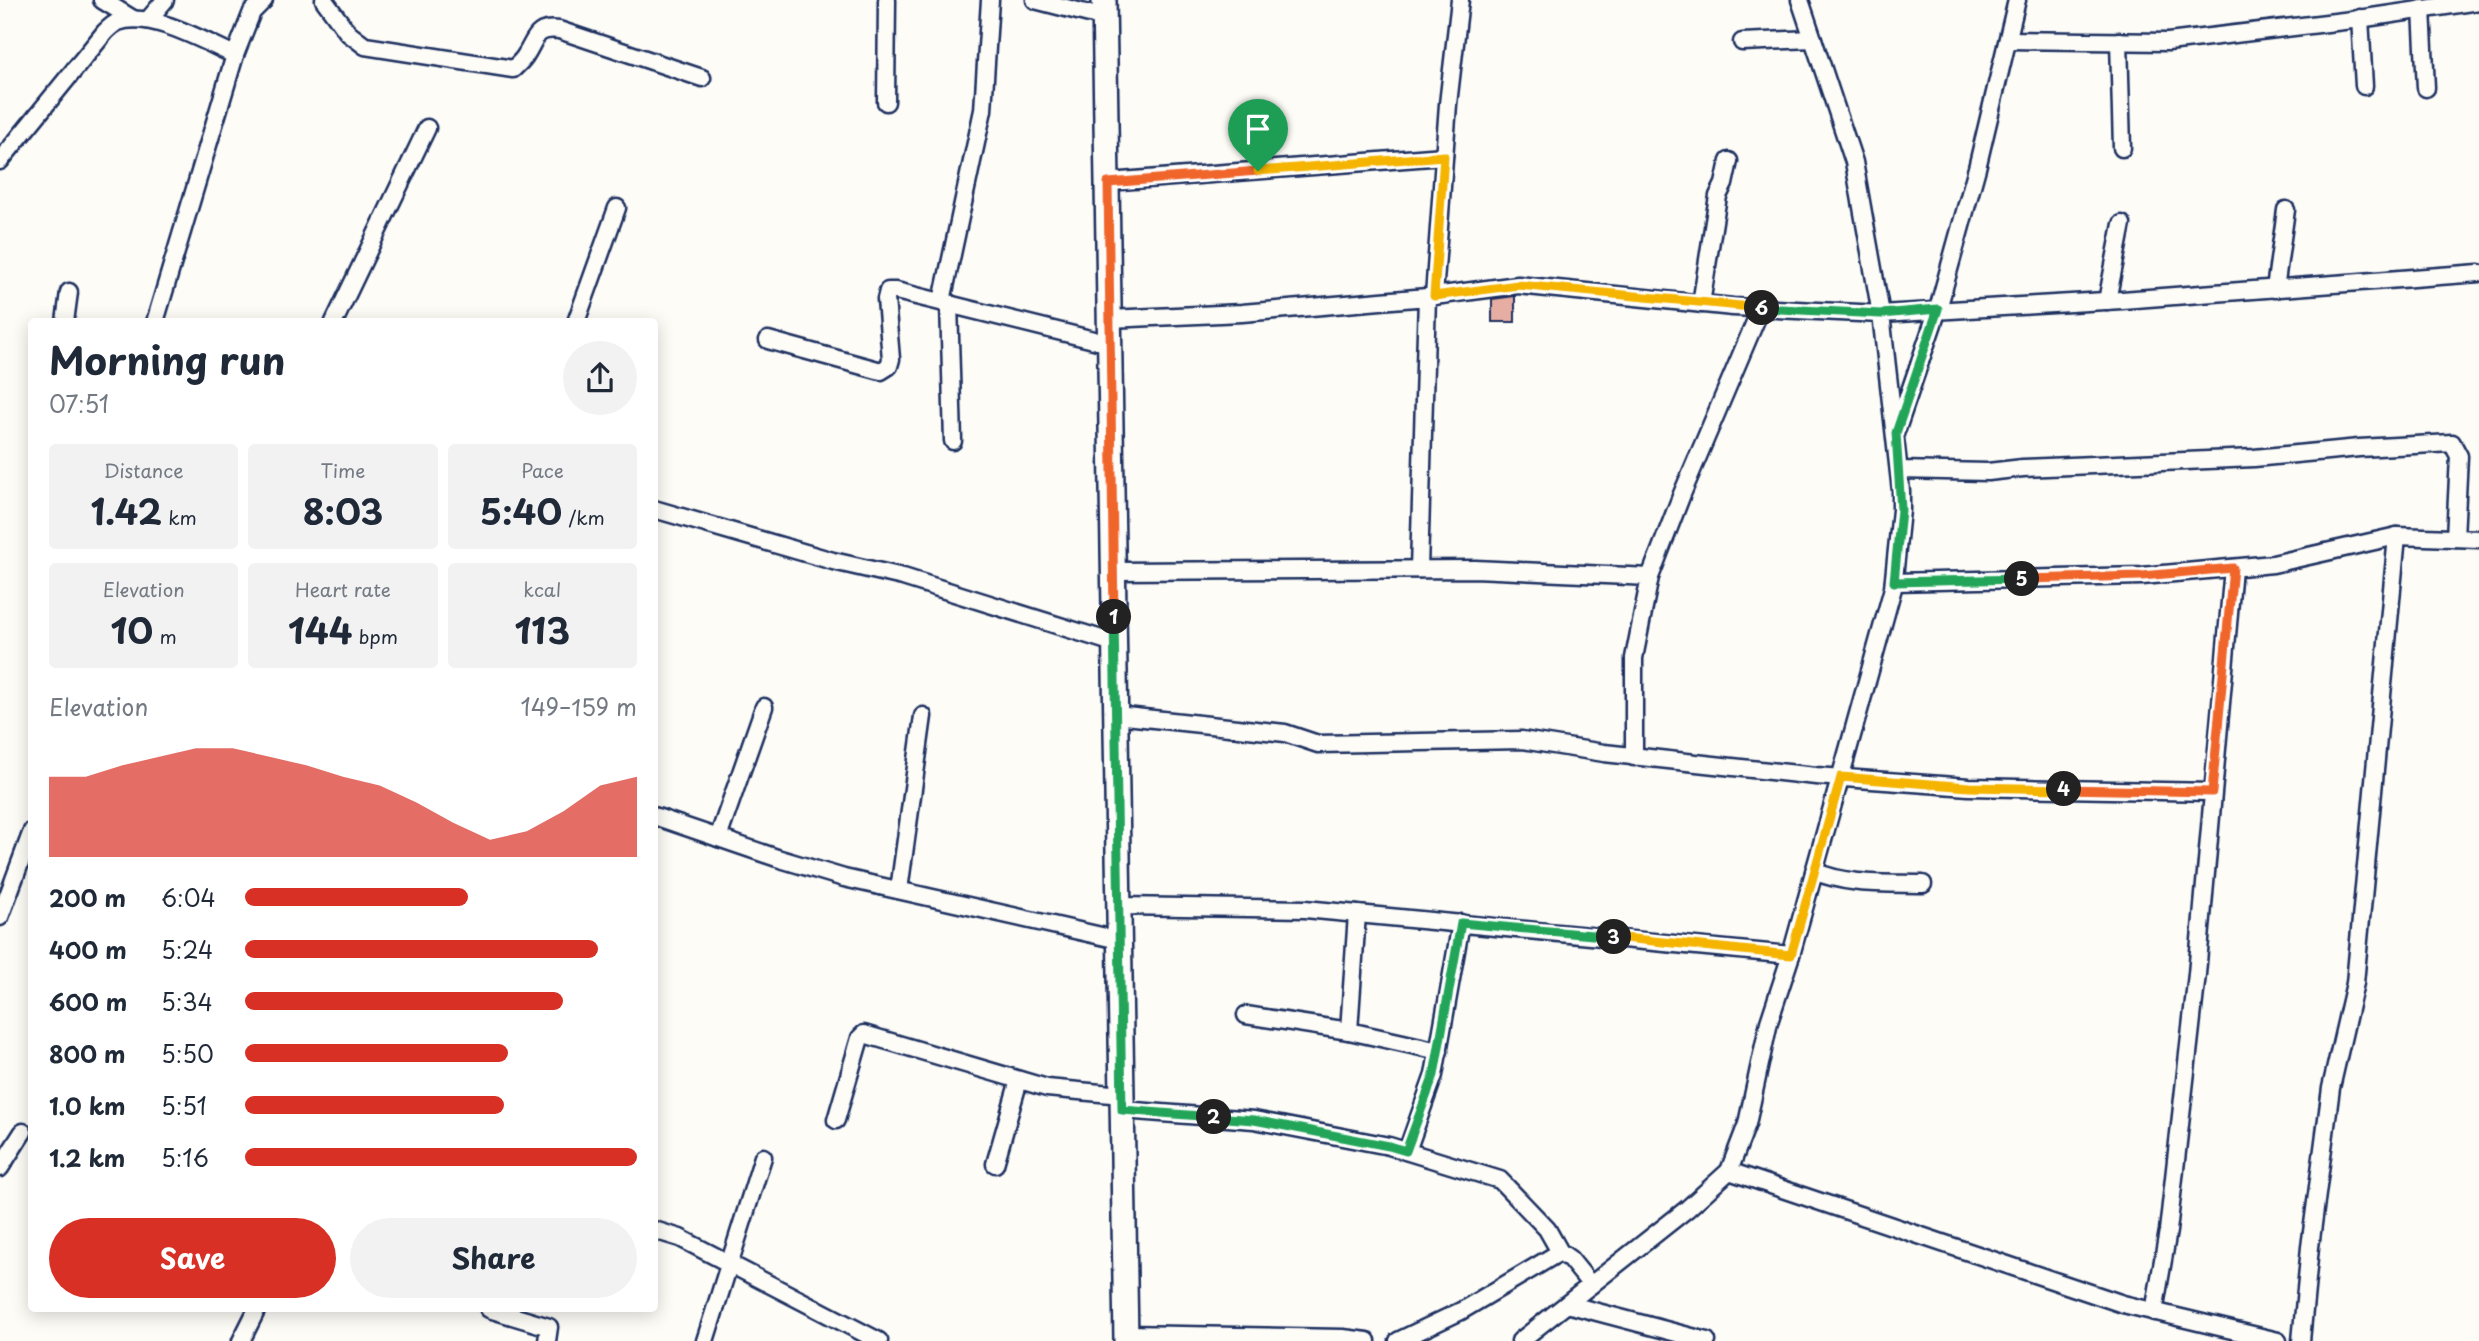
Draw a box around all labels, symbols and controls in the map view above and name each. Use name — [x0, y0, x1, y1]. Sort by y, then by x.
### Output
pin — [1228, 99, 1288, 171]
icon: arrive — [1239, 110, 1277, 148]
pin: 6 — [1744, 290, 1780, 326]
text: 6 — [1755, 293, 1768, 321]
text: Morning run — [49, 331, 285, 388]
button: share — [563, 341, 637, 415]
text: 07:51 — [49, 386, 109, 421]
text: Distance — [104, 456, 184, 484]
text: Time — [321, 456, 365, 484]
text: Pace — [521, 456, 564, 484]
text: 1.42 — [91, 484, 162, 537]
text: 8:03 — [303, 484, 383, 537]
text: 5:40 — [480, 484, 562, 537]
text: km — [162, 503, 197, 531]
text: /km — [562, 503, 605, 531]
pin: 5 — [2004, 562, 2039, 596]
text: 5 — [2015, 564, 2028, 592]
text: Elevation — [103, 575, 185, 603]
text: Heart rate — [295, 575, 391, 603]
text: kcal — [523, 575, 561, 603]
pin: 1 — [1096, 600, 1132, 634]
text: 1 — [1109, 602, 1118, 630]
text: 10 — [111, 603, 153, 656]
text: 144 — [288, 603, 353, 656]
text: 113 — [515, 603, 570, 656]
text: m — [153, 622, 177, 650]
text: bpm — [353, 622, 398, 650]
text: Elevation — [49, 689, 148, 724]
text: 149–159 m — [520, 689, 637, 724]
pin: 4 — [2046, 772, 2082, 806]
text: 4 — [2057, 774, 2070, 802]
text: 200 m — [49, 880, 126, 915]
text: 6:04 — [161, 880, 216, 915]
pin: 3 — [1596, 920, 1632, 954]
text: 3 — [1607, 922, 1620, 950]
text: 400 m — [49, 932, 127, 967]
text: 5:24 — [161, 932, 213, 967]
text: 600 m — [49, 984, 127, 1019]
text: 5:34 — [161, 984, 213, 1019]
text: 800 m — [49, 1036, 126, 1071]
text: 5:50 — [161, 1036, 214, 1071]
text: 1.0 km — [49, 1088, 126, 1123]
text: 5:51 — [161, 1088, 207, 1123]
pin: 2 — [1196, 1100, 1232, 1134]
text: 2 — [1207, 1102, 1220, 1130]
text: 1.2 km — [49, 1140, 125, 1175]
text: 5:16 — [161, 1140, 209, 1175]
button: Save — [49, 1218, 336, 1298]
button: Share — [350, 1218, 637, 1298]

